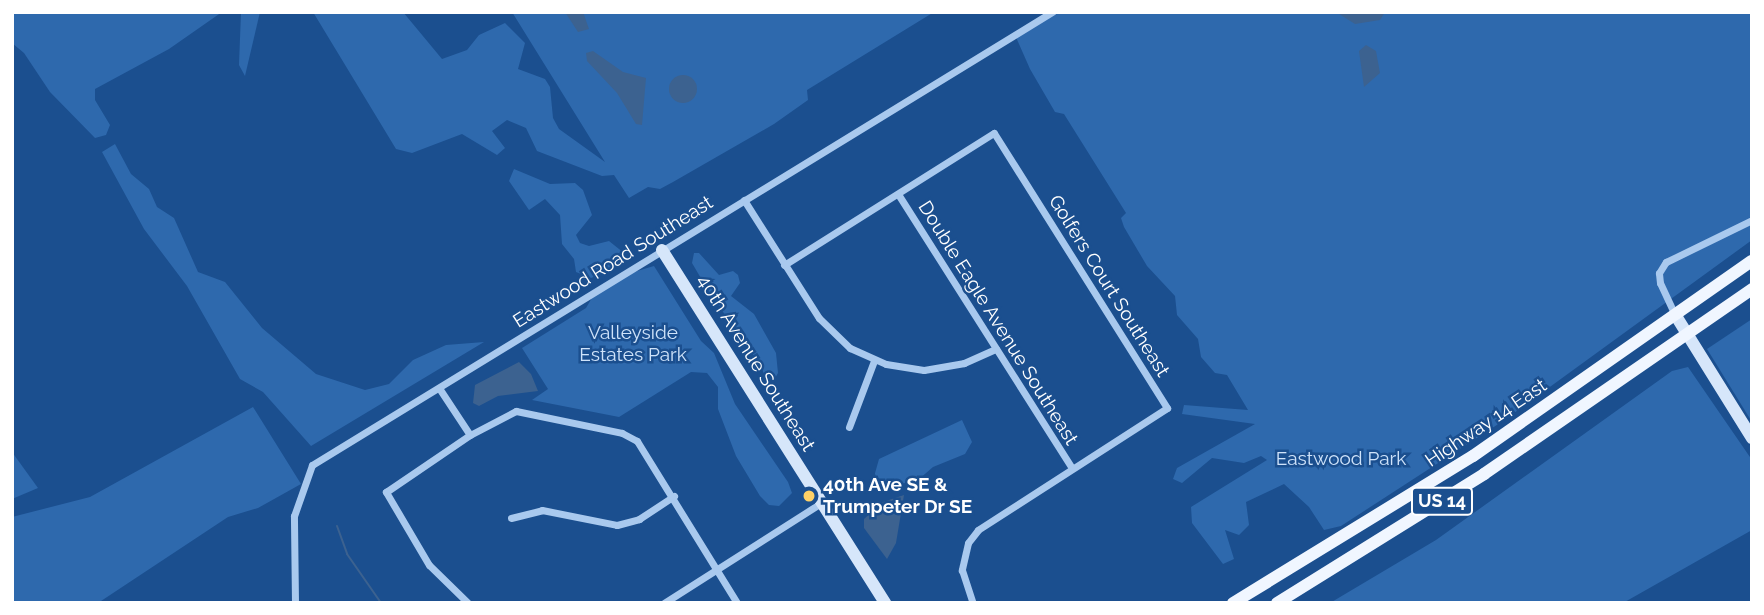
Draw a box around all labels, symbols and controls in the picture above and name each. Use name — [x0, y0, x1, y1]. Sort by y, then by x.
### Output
street label: Eastwood Road Southeast — [509, 191, 717, 333]
street label: Golfers Court Southeast — [1044, 191, 1174, 381]
street label: Double Eagle Avenue Southeast — [913, 197, 1083, 449]
street label: 40th Avenue Southeast — [692, 270, 820, 456]
park label: Valleyside Estates Park — [579, 322, 687, 366]
street label: Highway 14 East — [1421, 374, 1551, 472]
park label: Eastwood Park — [1276, 448, 1406, 470]
place label: 40th Ave SE & Trumpeter Dr SE — [823, 474, 973, 518]
road number: US 14 — [1410, 486, 1474, 516]
marker: 40th Ave SE & Trumpeter Dr SE — [801, 488, 817, 504]

